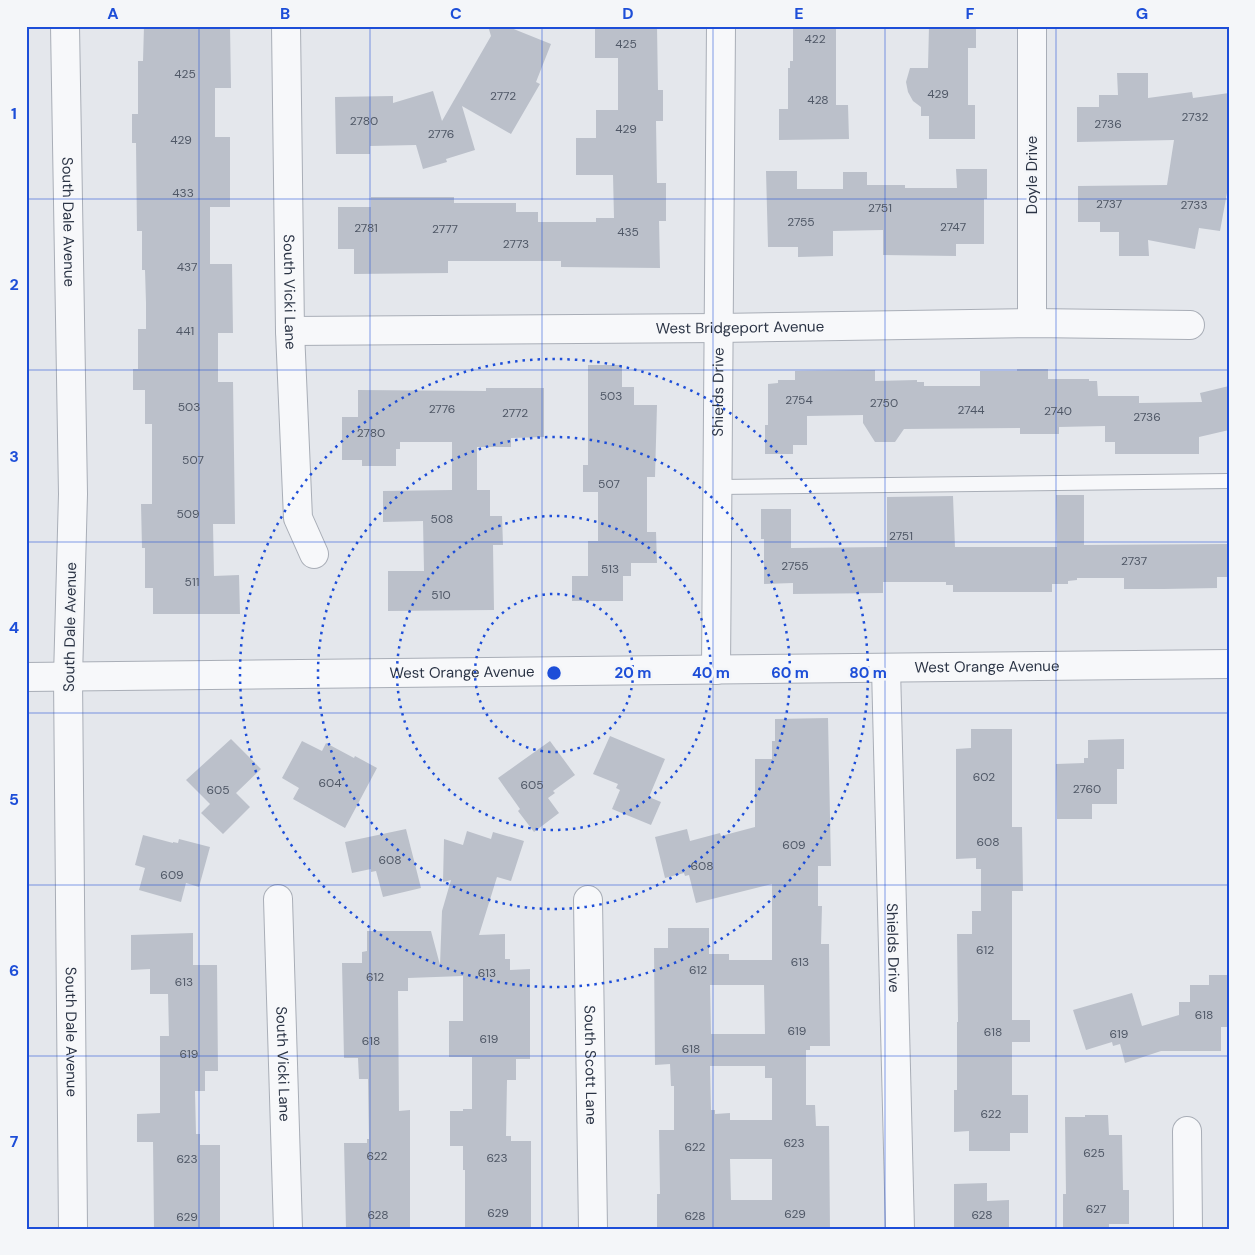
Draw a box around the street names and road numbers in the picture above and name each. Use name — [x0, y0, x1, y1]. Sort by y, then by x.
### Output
street label: Doyle Drive — [1022, 136, 1042, 214]
street label: South Dale Avenue — [57, 157, 79, 287]
street label: South Vicki Lane — [279, 234, 301, 350]
street label: West Bridgeport Avenue — [656, 316, 824, 338]
street label: Shields Drive — [708, 347, 729, 437]
street label: South Dale Avenue — [59, 562, 81, 692]
street label: West Orange Avenue — [914, 656, 1060, 677]
street label: West Orange Avenue — [389, 662, 535, 683]
street label: Shields Drive — [882, 903, 904, 993]
street label: South Dale Avenue — [61, 967, 82, 1097]
street label: South Scott Lane — [580, 1005, 601, 1125]
street label: South Vicki Lane — [271, 1006, 295, 1122]

